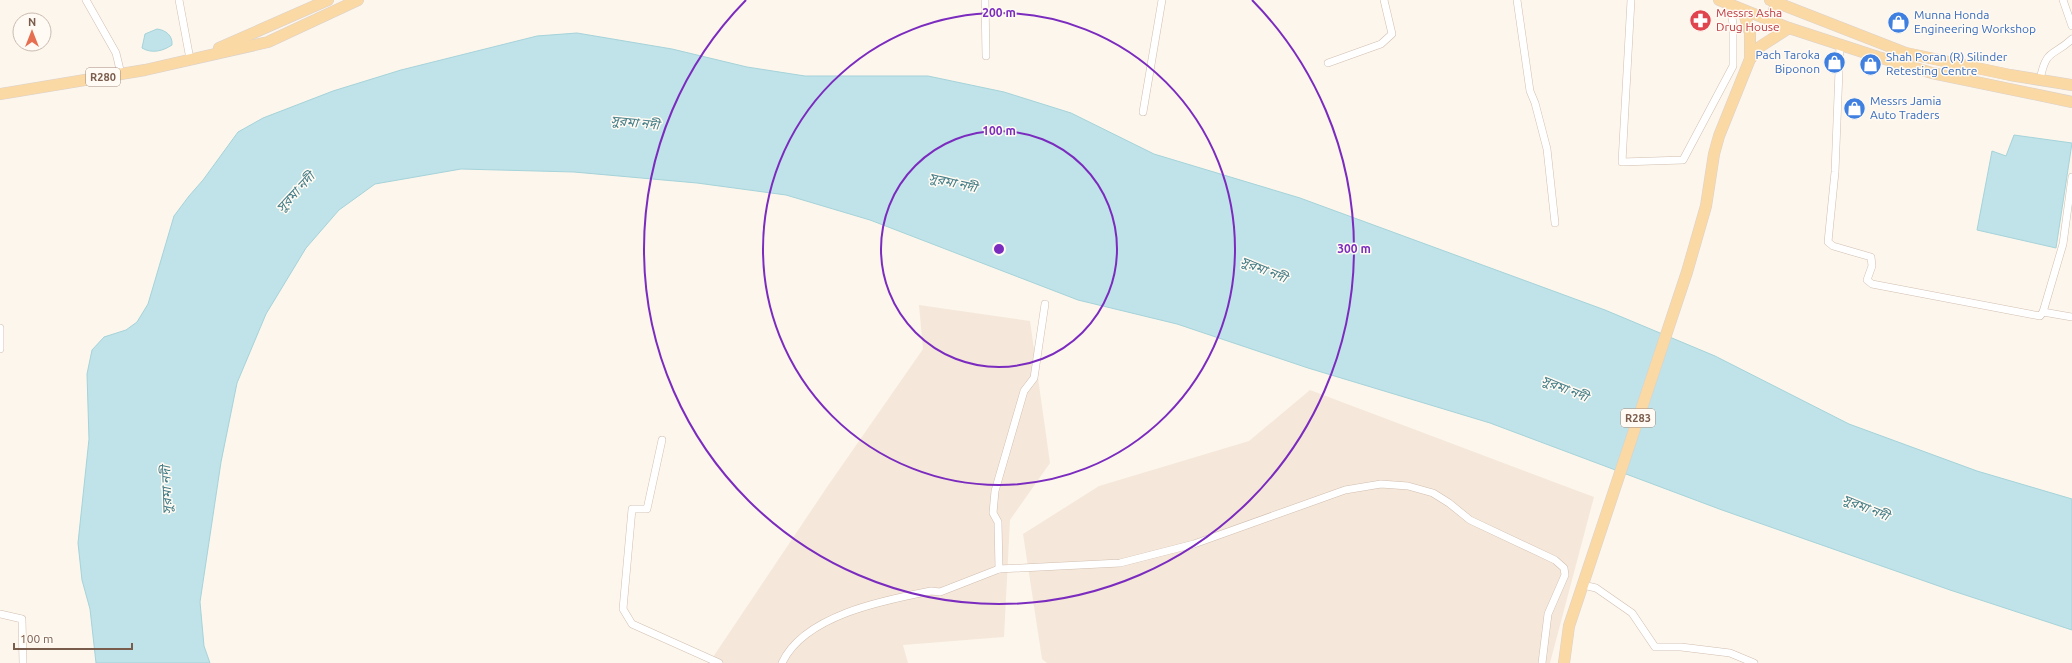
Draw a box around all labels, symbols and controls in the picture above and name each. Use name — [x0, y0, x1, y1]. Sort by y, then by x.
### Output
text: 200 m — [982, 6, 1016, 19]
place label: Messrs Asha Drug House — [1716, 6, 1782, 33]
pharmacy icon: Messrs Asha Drug House — [1687, 7, 1713, 33]
place label: Munna Honda Engineering Workshop — [1914, 8, 2036, 35]
shop icon: Munna Honda Engineering Workshop — [1886, 9, 1912, 35]
north arrow — [12, 12, 52, 52]
text: N — [28, 16, 36, 28]
place label: Pach Taroka Biponon — [1755, 48, 1820, 75]
shop icon: Pach Taroka Biponon — [1822, 49, 1848, 75]
place label: Shah Poran (R) Silinder Retesting Centre — [1886, 50, 2008, 77]
shop icon: Shah Poran (R) Silinder Retesting Centre — [1857, 51, 1883, 77]
road number: R280 — [86, 68, 120, 86]
place label: Messrs Jamia Auto Traders — [1870, 94, 1942, 121]
shop icon: Messrs Jamia Auto Traders — [1842, 95, 1868, 121]
water label: সুরমা নদী — [610, 112, 663, 133]
text: 100 m — [982, 124, 1016, 137]
water label: সুরমা নদী — [273, 168, 319, 215]
water label: সুরমা নদী — [927, 170, 981, 196]
centre of rings — [992, 242, 1006, 256]
text: 300 m — [1337, 242, 1371, 255]
water label: সুরমা নদী — [1238, 253, 1292, 287]
water label: সুরমা নদী — [1539, 372, 1593, 406]
road number: R283 — [1621, 409, 1655, 427]
water label: সুরমা নদী — [158, 463, 175, 515]
water label: সুরমা নদী — [1840, 491, 1894, 525]
scale bar — [14, 625, 132, 651]
text: 100 m — [20, 632, 53, 645]

